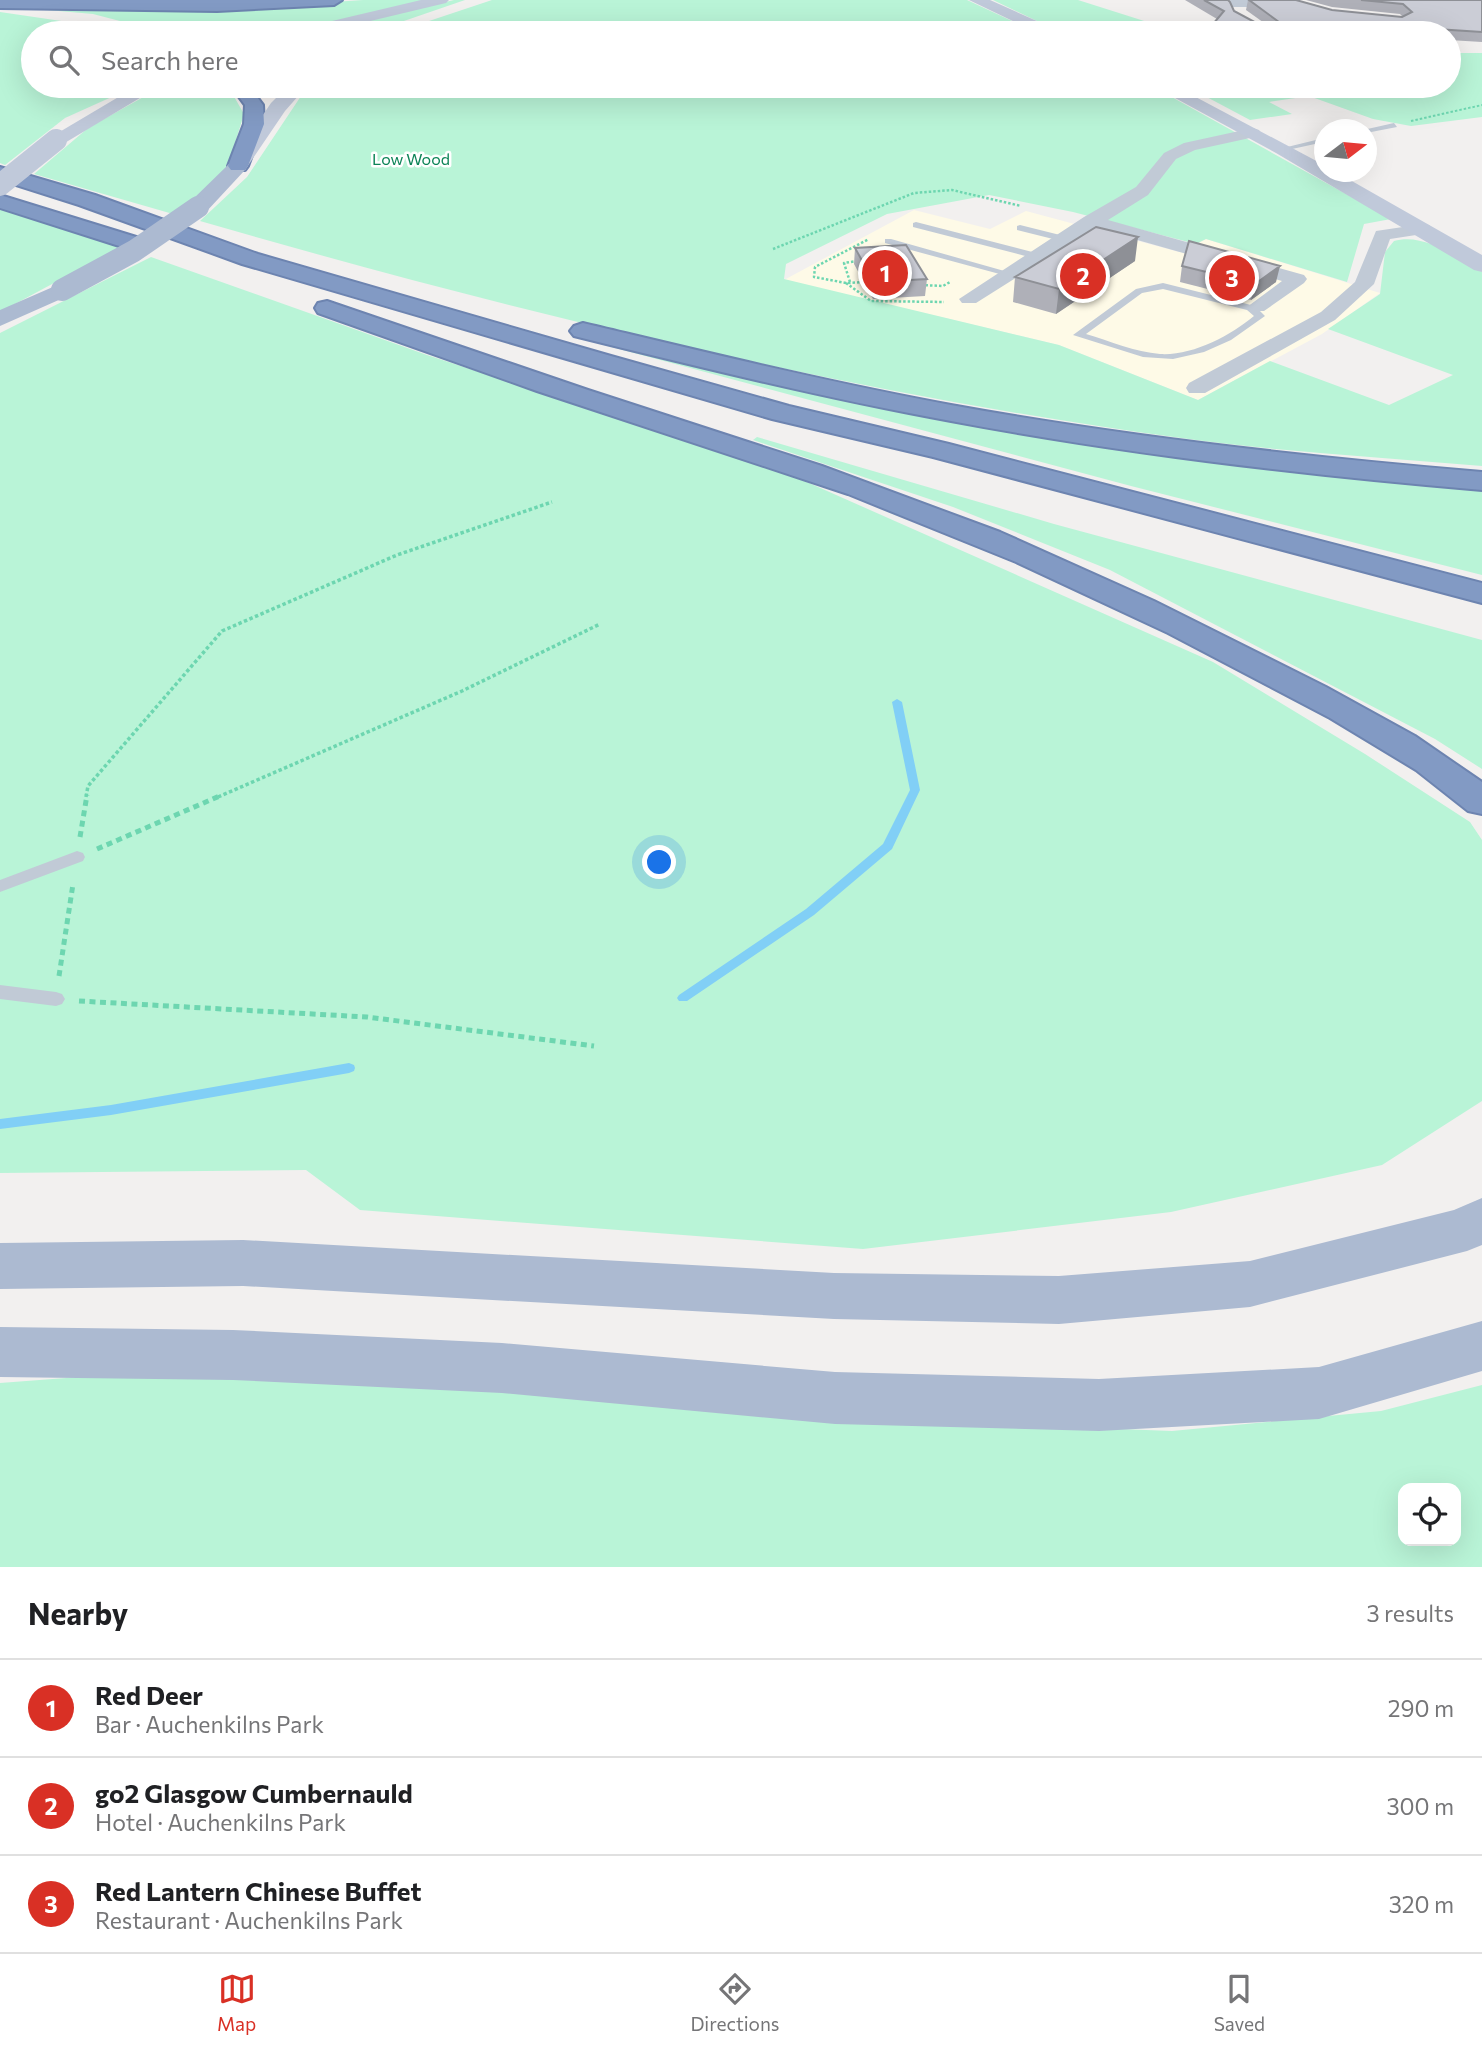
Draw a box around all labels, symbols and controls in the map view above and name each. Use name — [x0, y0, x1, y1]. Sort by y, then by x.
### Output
search box — [21, 21, 1461, 98]
icon: search — [45, 41, 83, 79]
text: Search here — [101, 44, 239, 75]
north arrow — [1314, 119, 1377, 182]
park label: Low Wood — [372, 149, 450, 168]
pin: 1 — [862, 247, 908, 299]
pin: 2 — [1060, 250, 1106, 302]
pin: 3 — [1209, 252, 1255, 304]
your location — [642, 845, 676, 879]
map controls — [1398, 1483, 1461, 1546]
button: locate — [1398, 1483, 1461, 1546]
text: Nearby — [28, 1594, 128, 1631]
text: 3 results — [1367, 1599, 1454, 1627]
text: Red Deer — [95, 1679, 203, 1710]
text: 1 — [46, 1694, 56, 1722]
text: 290 m — [1388, 1694, 1454, 1722]
text: Bar · Auchenkilns Park — [95, 1710, 324, 1738]
text: go2 Glasgow Cumbernauld — [95, 1777, 413, 1808]
text: 2 — [44, 1792, 58, 1820]
text: 300 m — [1386, 1792, 1454, 1820]
text: Hotel · Auchenkilns Park — [95, 1808, 346, 1836]
text: Red Lantern Chinese Buffet — [95, 1875, 421, 1906]
text: 3 — [44, 1890, 58, 1918]
text: 320 m — [1389, 1890, 1454, 1918]
text: Restaurant · Auchenkilns Park — [95, 1906, 403, 1934]
tab: Map — [217, 1970, 256, 2035]
tab: Directions — [690, 1970, 780, 2035]
tab: Saved — [1214, 1970, 1265, 2035]

